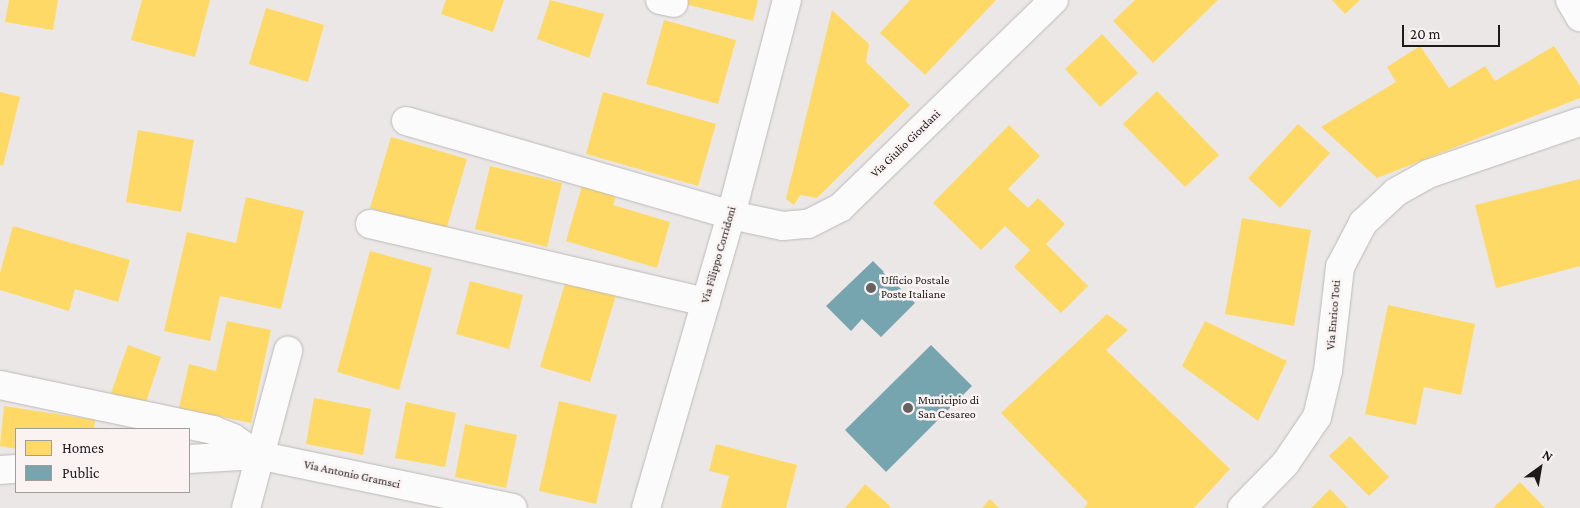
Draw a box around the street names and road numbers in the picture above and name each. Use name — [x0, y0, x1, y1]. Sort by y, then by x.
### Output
street label: Via Giulio Giordani — [868, 107, 944, 181]
street label: Via Filippo Corridoni — [698, 205, 740, 305]
street label: Via Enrico Toti — [1324, 279, 1344, 351]
street label: Via Antonio Gramsci — [302, 458, 402, 492]

